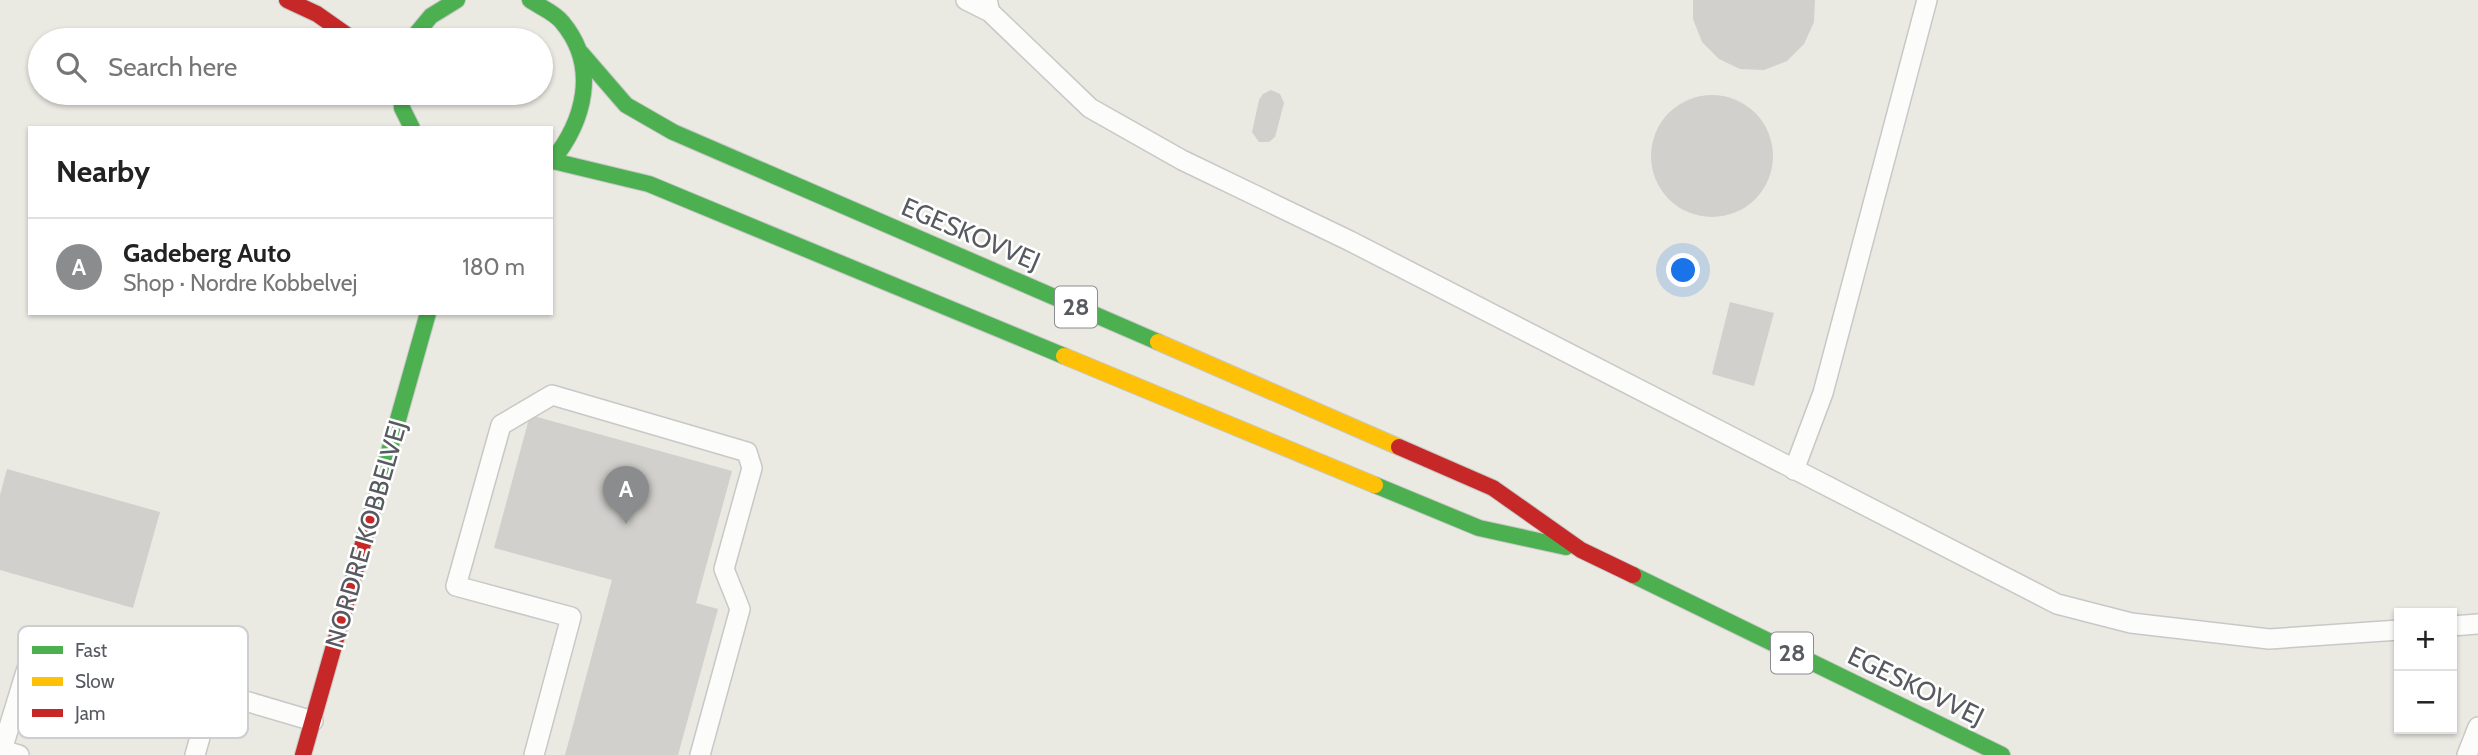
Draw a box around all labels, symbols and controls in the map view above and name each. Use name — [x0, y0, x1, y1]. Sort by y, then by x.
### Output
search box — [28, 28, 553, 105]
icon: search — [52, 48, 90, 86]
text: Search here — [108, 51, 237, 83]
text: Nearby — [56, 153, 150, 190]
street label: EGESKOVVEJ — [897, 190, 1045, 278]
text: Gadeberg Auto — [123, 237, 291, 269]
text: A — [72, 253, 86, 281]
text: 180 m — [462, 253, 525, 281]
your location — [1666, 253, 1700, 287]
text: Shop · Nordre Kobbelvej — [123, 269, 357, 297]
road number: 28 — [1055, 286, 1097, 328]
street label: NORDRE KOBBELVEJ — [318, 416, 414, 652]
pin: A — [603, 466, 649, 524]
map controls — [2394, 608, 2457, 734]
button: + — [2394, 608, 2457, 671]
legend — [18, 626, 248, 738]
road number: 28 — [1771, 632, 1813, 674]
text: Fast — [75, 639, 108, 662]
street label: EGESKOVVEJ — [1843, 639, 1989, 733]
text: Slow — [75, 670, 115, 693]
button: − — [2394, 671, 2457, 734]
text: Jam — [74, 702, 105, 725]

